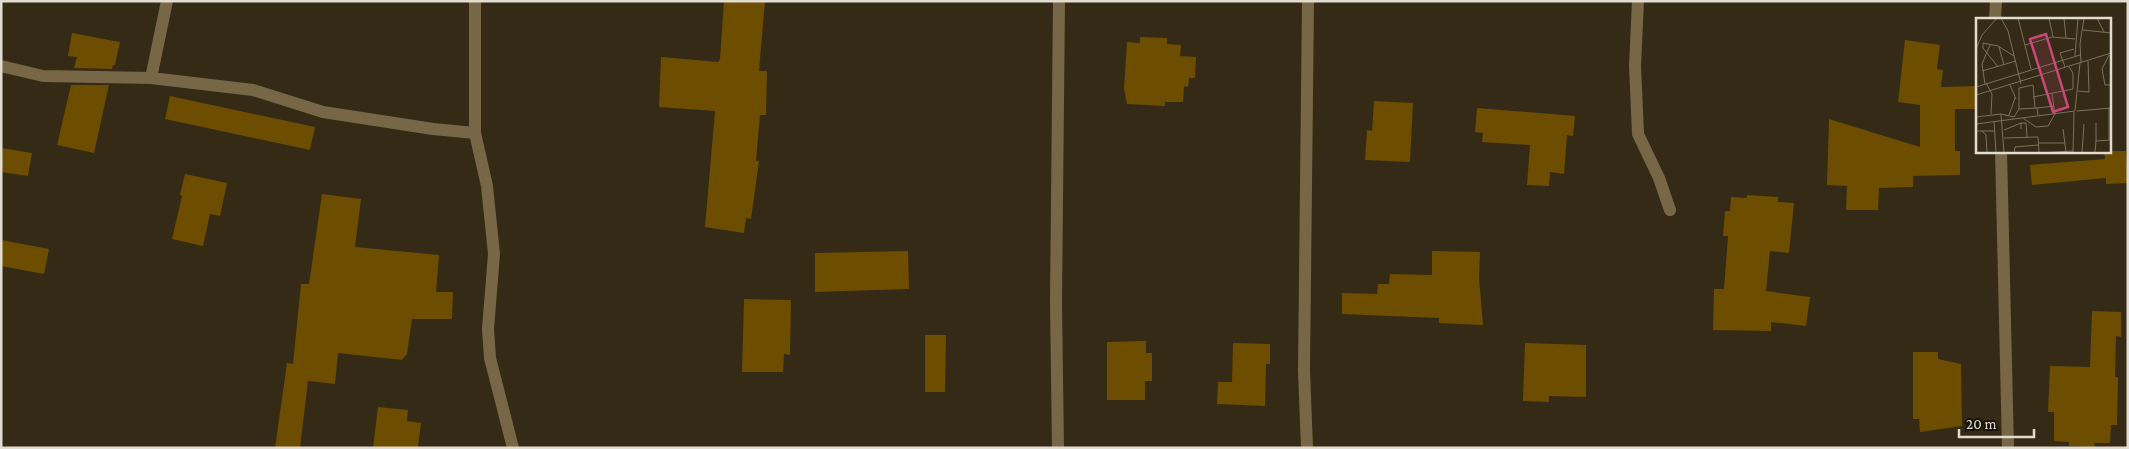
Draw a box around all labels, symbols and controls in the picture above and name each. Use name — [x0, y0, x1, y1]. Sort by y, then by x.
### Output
inset map — [1976, 18, 2112, 152]
scale bar — [1959, 406, 2034, 438]
text: 20 m — [1966, 416, 1997, 432]

